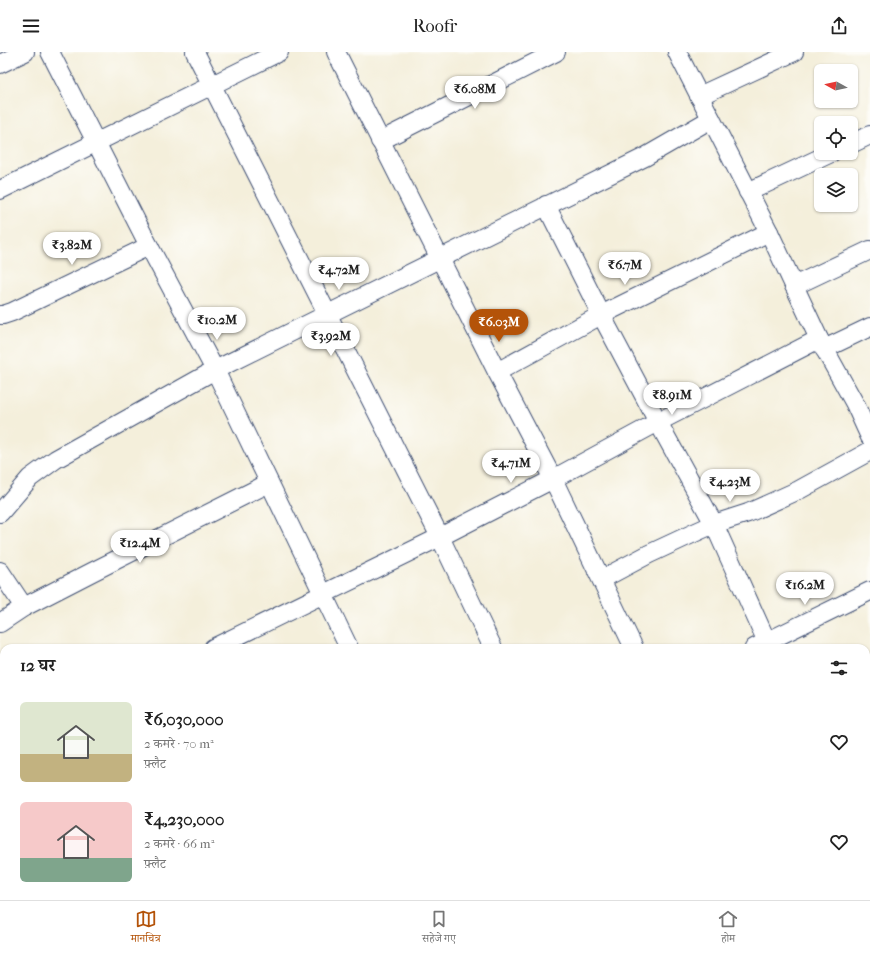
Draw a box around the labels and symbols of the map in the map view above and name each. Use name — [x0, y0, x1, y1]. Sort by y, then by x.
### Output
north arrow — [814, 64, 858, 108]
pin: ₹6.08M — [442, 76, 508, 110]
pin: ₹3.82M — [39, 232, 105, 266]
pin: ₹6.7M — [597, 252, 653, 286]
pin: ₹4.72M — [306, 257, 372, 291]
pin: ₹10.2M — [184, 307, 250, 341]
pin: ₹6.03M — [466, 309, 532, 343]
pin: ₹3.92M — [298, 323, 364, 357]
pin: ₹8.91M — [639, 382, 705, 416]
pin: ₹4.71M — [478, 450, 544, 484]
pin: ₹4.23M — [697, 469, 763, 503]
pin: ₹12.4M — [107, 530, 173, 564]
pin: ₹16.2M — [772, 572, 838, 606]

